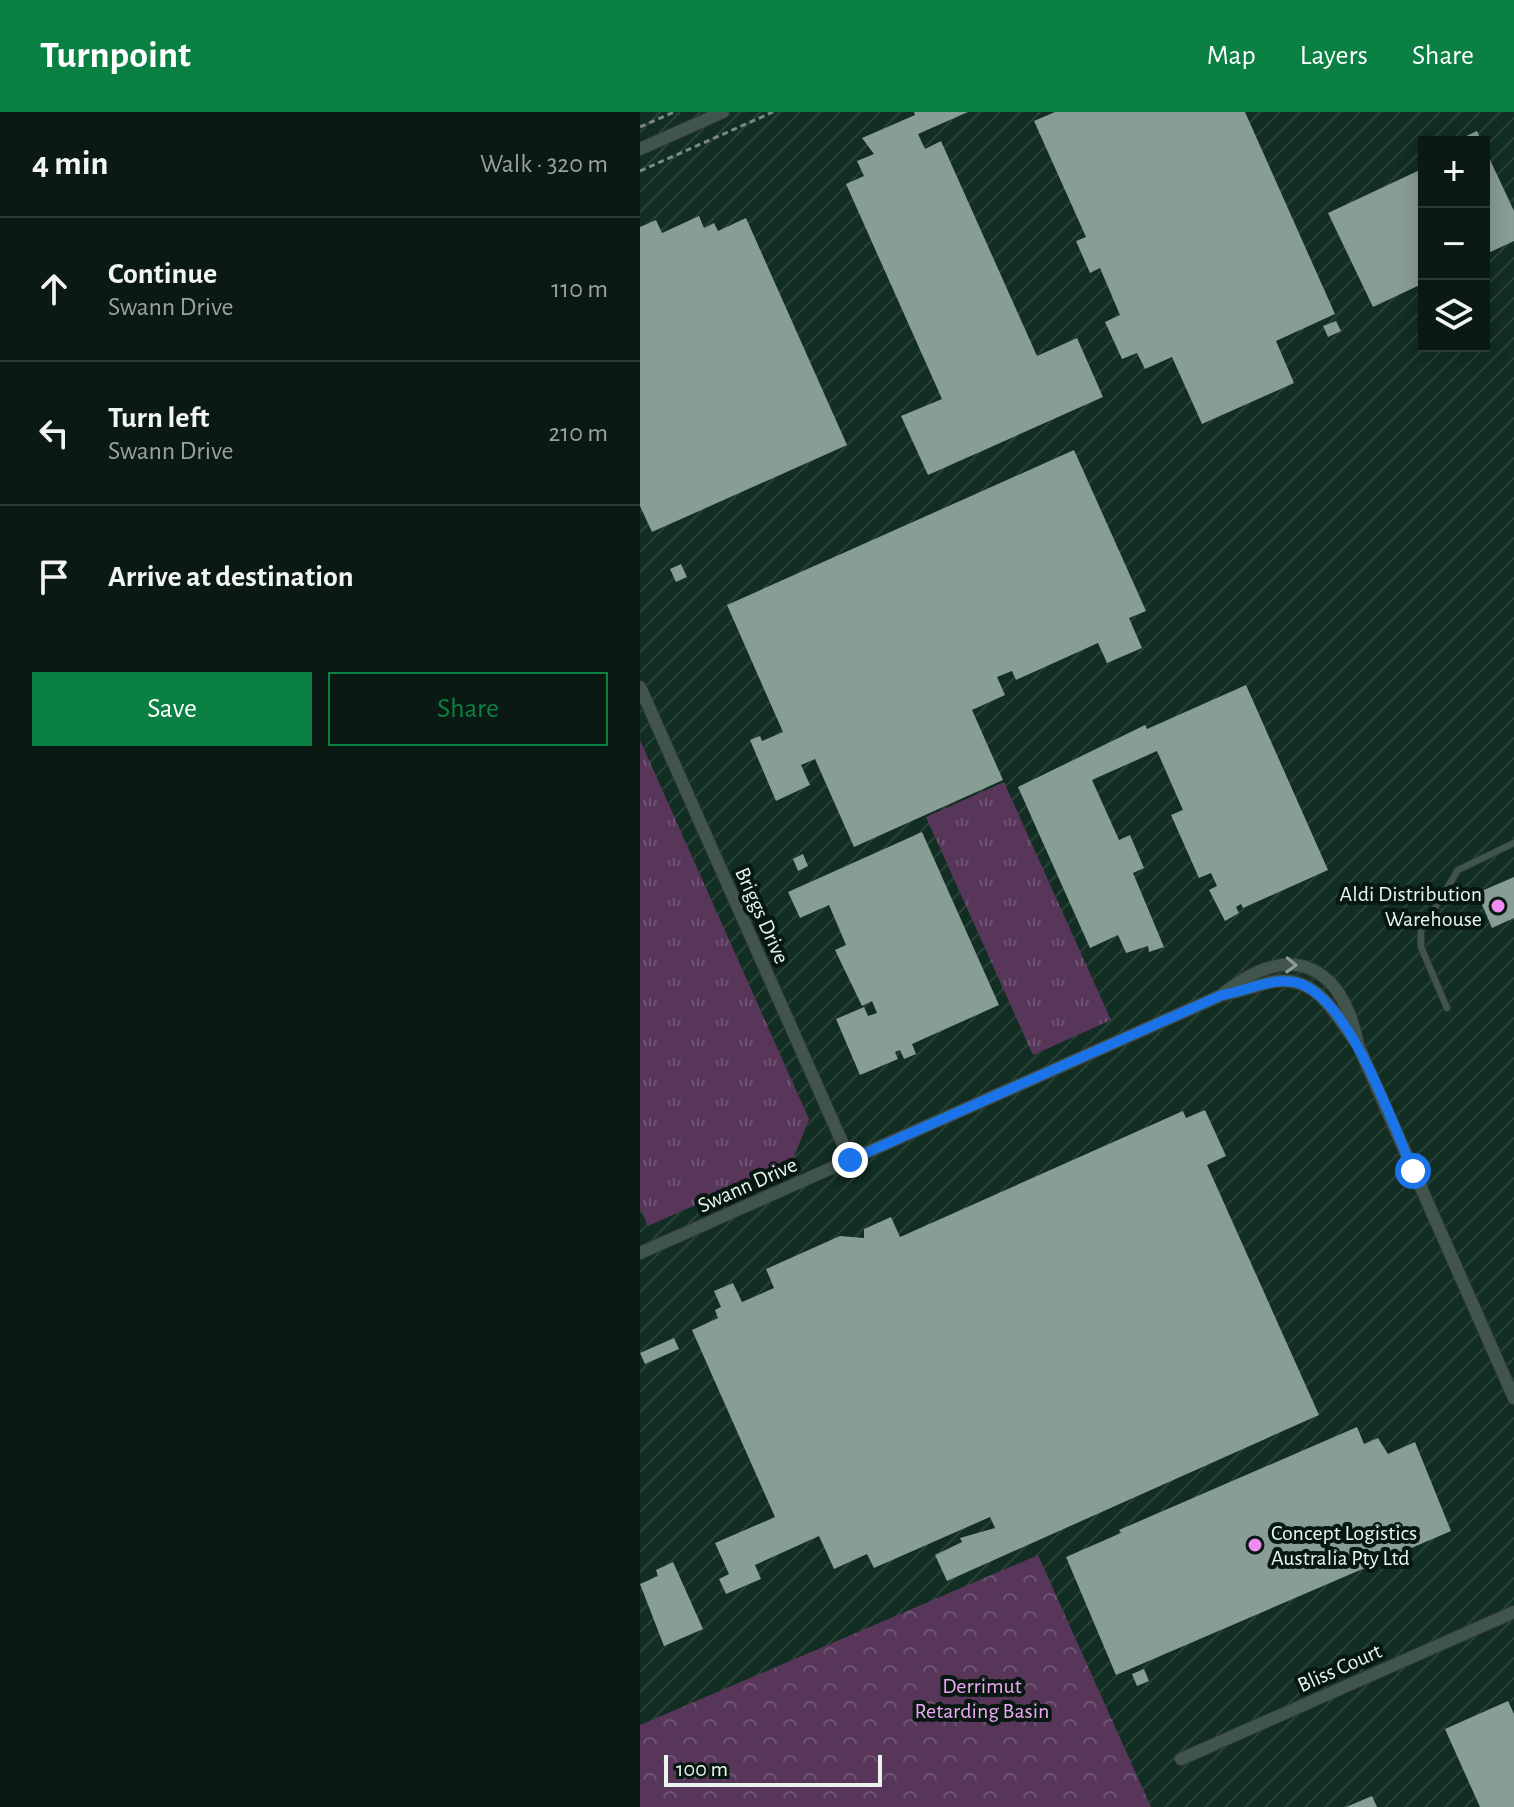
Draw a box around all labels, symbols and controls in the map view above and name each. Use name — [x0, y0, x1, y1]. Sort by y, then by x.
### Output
text: Turnpoint — [40, 37, 191, 75]
text: Map — [1207, 42, 1256, 70]
text: Layers — [1300, 42, 1368, 70]
text: Share — [1412, 42, 1474, 70]
map controls — [1418, 136, 1490, 352]
button: + — [1418, 136, 1490, 208]
text: 4 min — [32, 147, 109, 181]
text: Walk · 320 m — [480, 151, 608, 177]
button: − — [1418, 208, 1490, 280]
text: Continue — [108, 259, 217, 289]
icon: ahead — [32, 267, 76, 311]
text: 110 m — [551, 276, 608, 302]
button: layers — [1418, 280, 1490, 352]
text: Swann Drive — [108, 294, 234, 320]
text: Turn left — [108, 403, 209, 433]
icon: left — [32, 411, 76, 455]
text: 210 m — [548, 420, 608, 446]
text: Swann Drive — [108, 438, 234, 464]
icon: arrive — [32, 555, 76, 599]
text: Arrive at destination — [108, 562, 354, 592]
button: Save — [32, 672, 312, 746]
button: Share — [328, 672, 608, 746]
street label: Briggs Drive — [731, 864, 793, 967]
place label: Aldi Distribution Warehouse — [1340, 883, 1482, 930]
marker: Aldi Distribution Warehouse — [1489, 897, 1507, 915]
one-way arrow — [1285, 957, 1298, 974]
route end — [832, 1142, 868, 1178]
street label: Swann Drive — [694, 1153, 800, 1217]
route start — [1395, 1153, 1431, 1189]
place label: Concept Logistics Australia Pty Ltd — [1271, 1522, 1417, 1569]
marker: Concept Logistics Australia Pty Ltd — [1246, 1536, 1264, 1554]
street label: Bliss Court — [1294, 1640, 1385, 1696]
park label: Derrimut Retarding Basin — [915, 1675, 1049, 1722]
scale bar — [664, 1751, 882, 1787]
text: 100 m — [676, 1758, 728, 1780]

